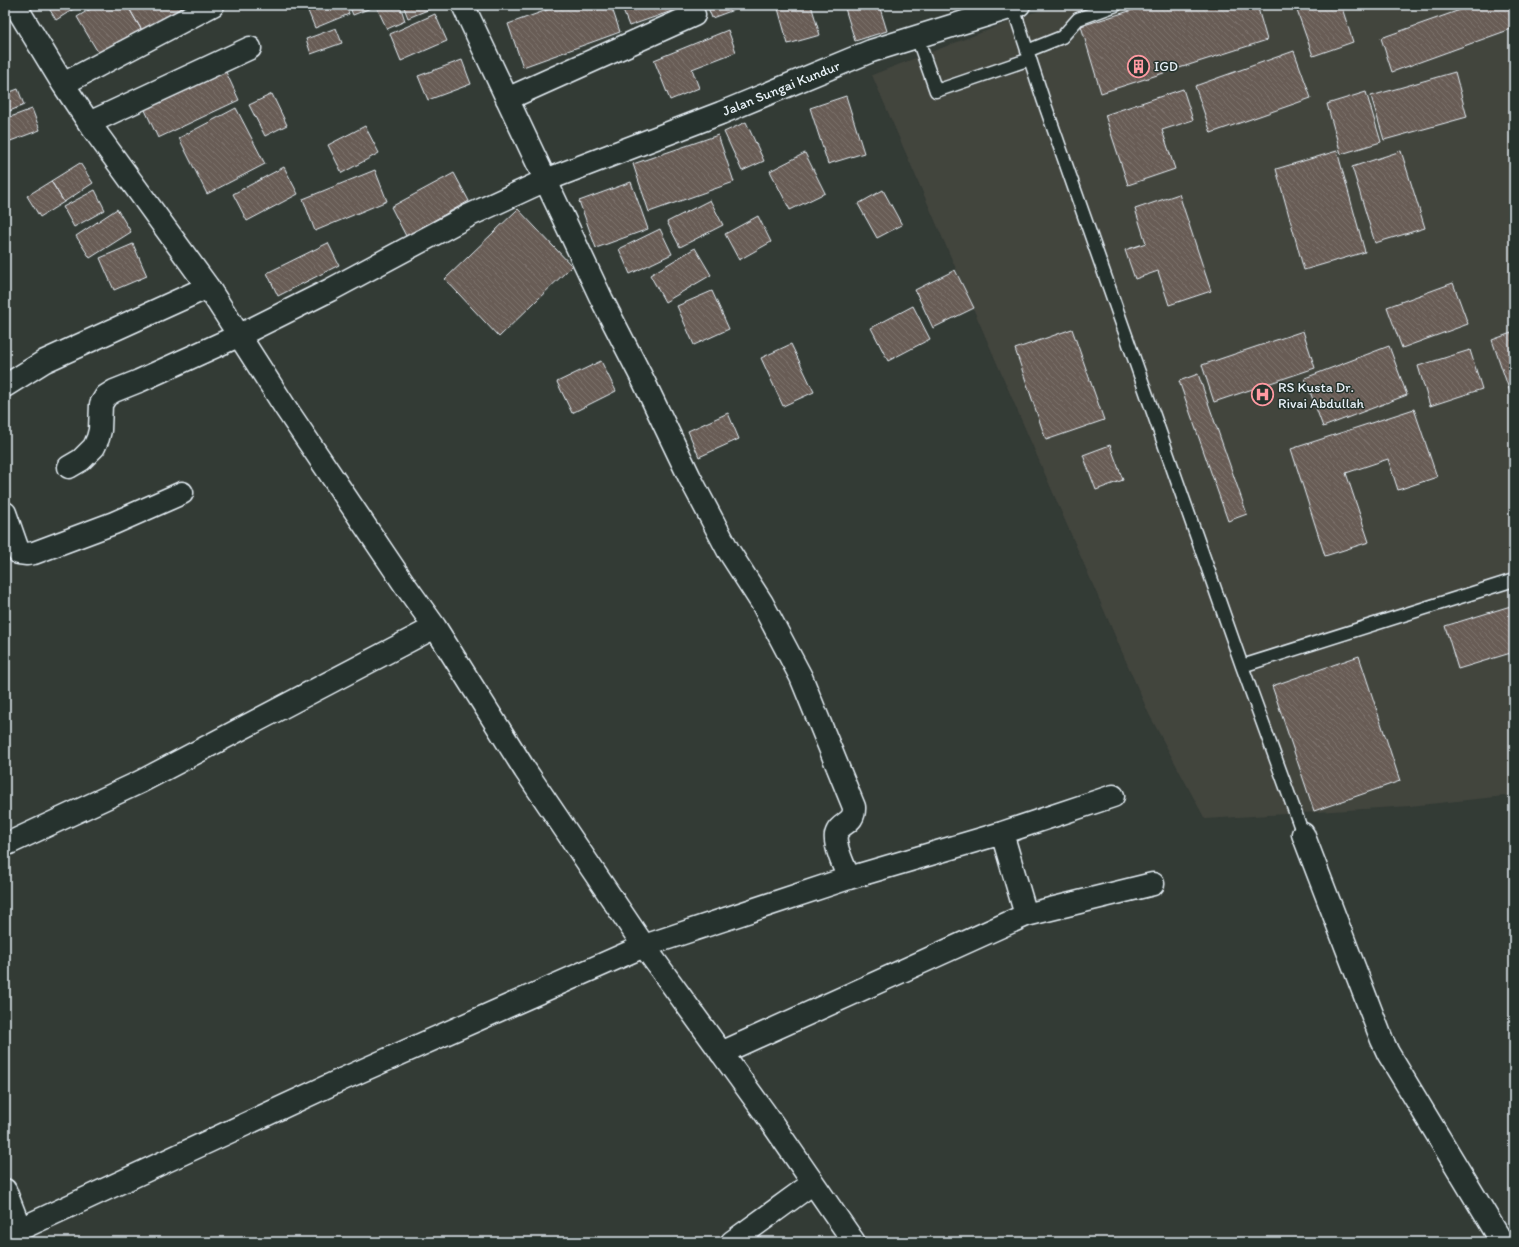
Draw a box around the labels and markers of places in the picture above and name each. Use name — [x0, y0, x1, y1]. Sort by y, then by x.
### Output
building icon: IGD — [1126, 53, 1152, 79]
place label: IGD — [1154, 58, 1178, 75]
place label: RS Kusta Dr. Rivai Abdullah — [1278, 379, 1365, 412]
hospital icon: RS Kusta Dr. Rivai Abdullah — [1249, 382, 1275, 408]

